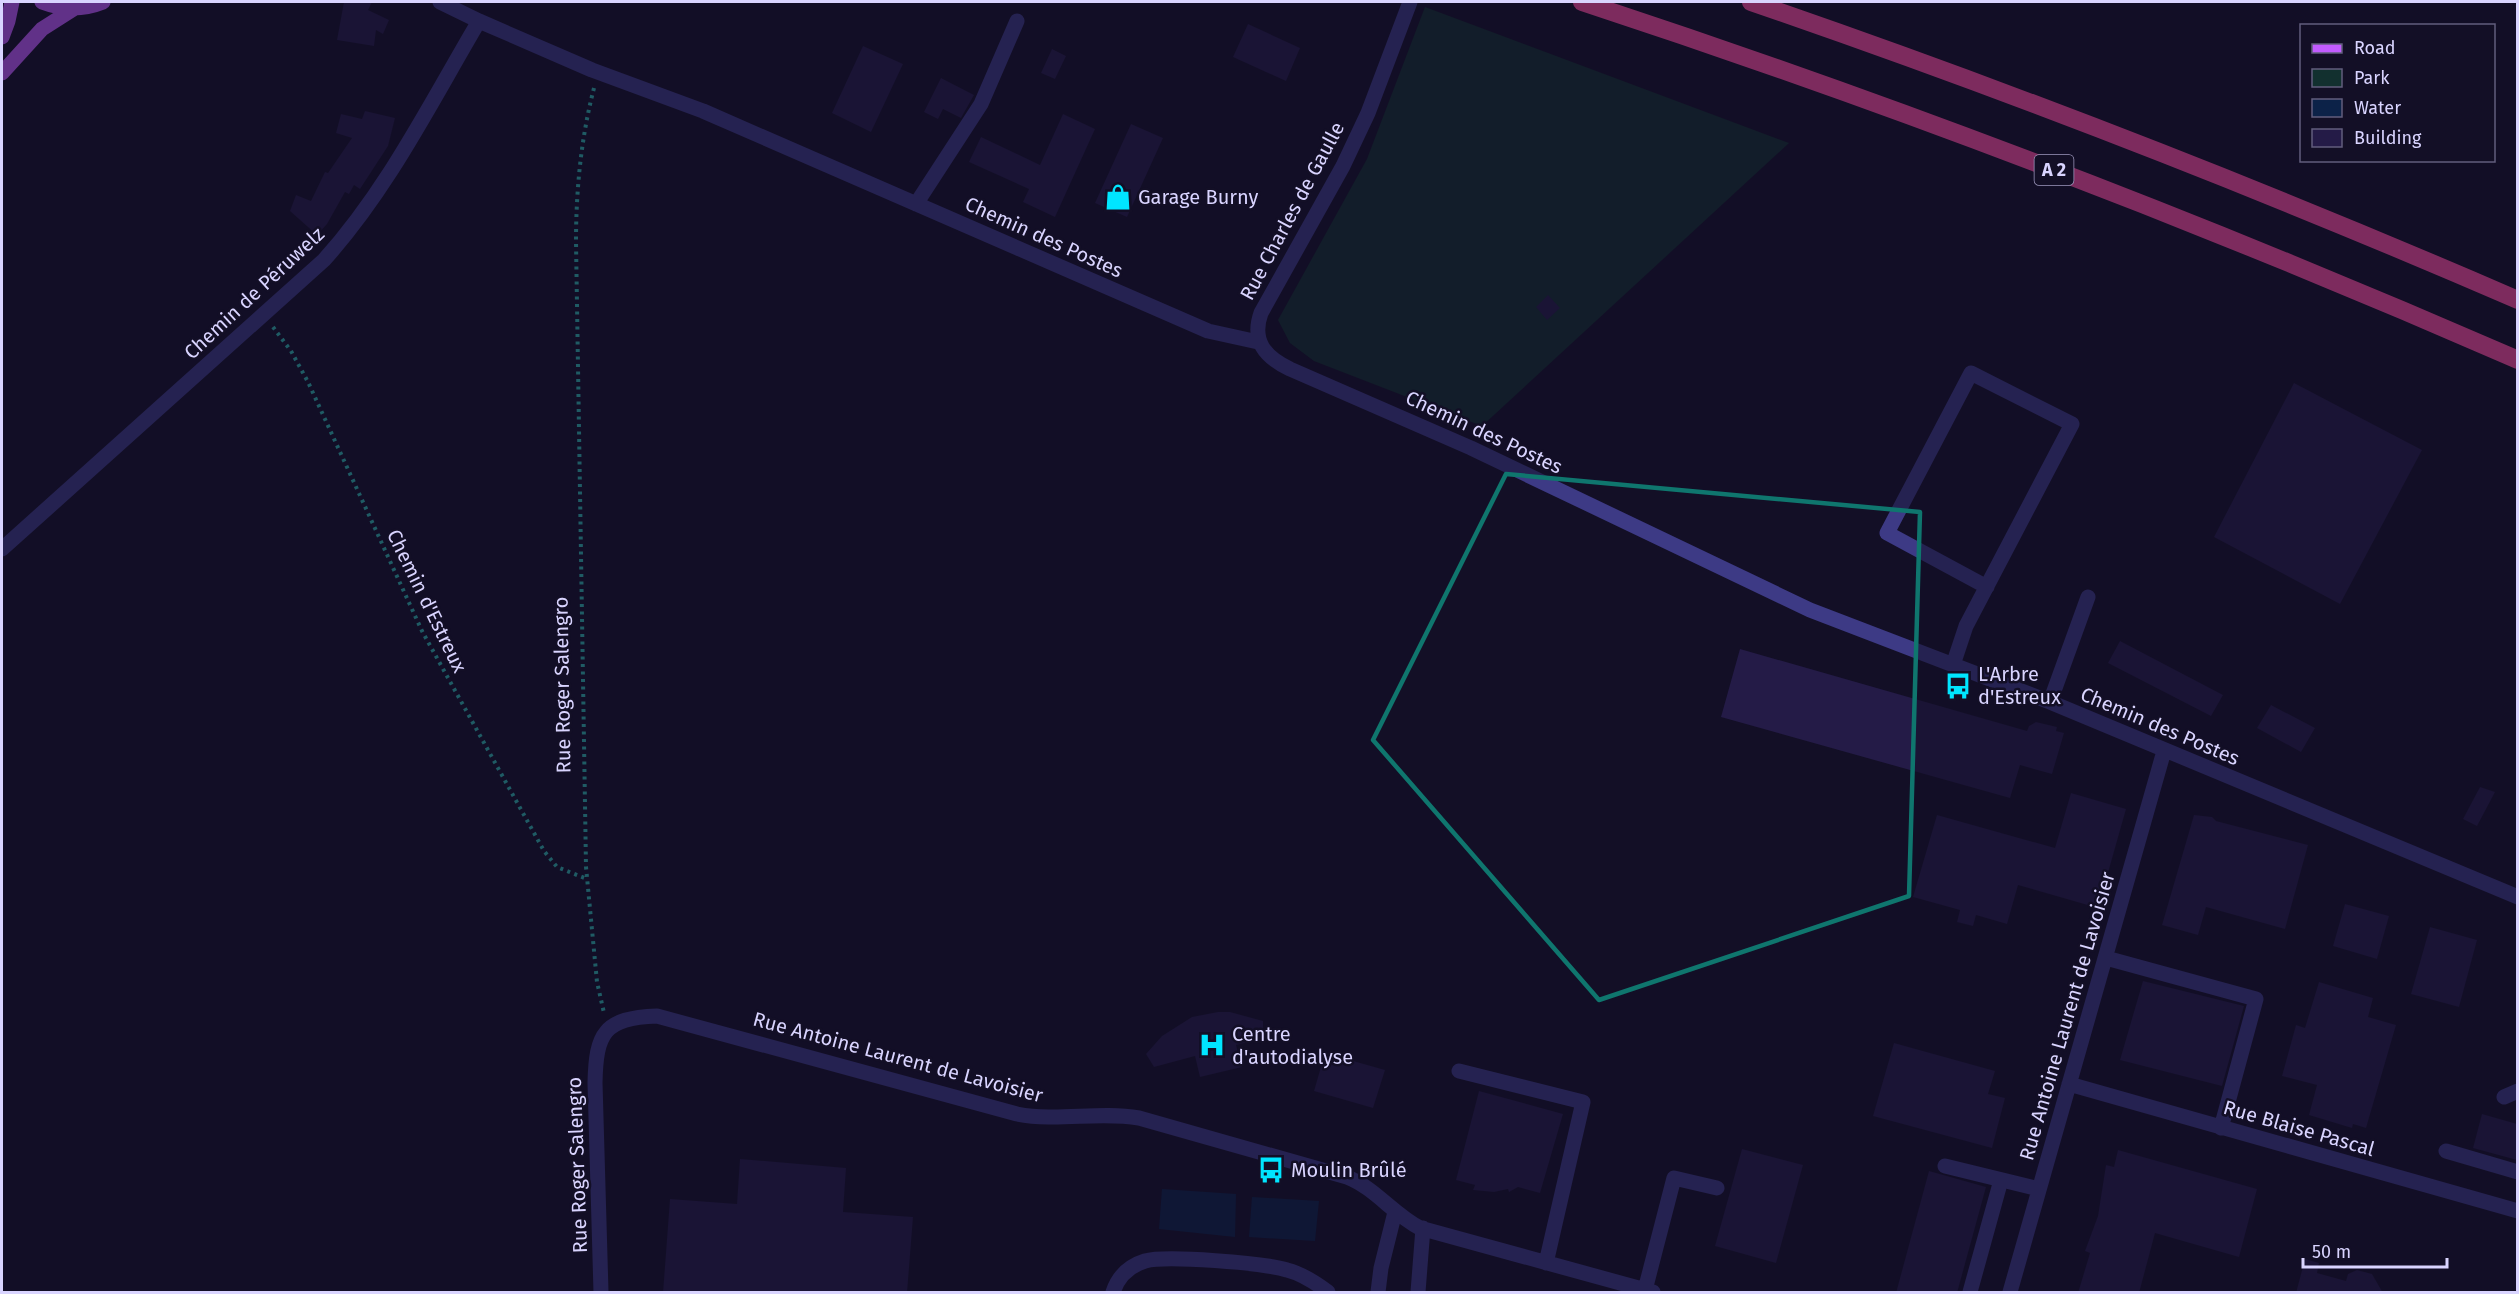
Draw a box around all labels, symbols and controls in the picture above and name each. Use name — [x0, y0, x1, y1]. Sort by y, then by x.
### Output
legend — [2300, 24, 2495, 162]
text: Road — [2354, 37, 2396, 59]
text: Park — [2354, 67, 2390, 89]
text: Water — [2354, 97, 2401, 119]
street label: Rue Charles de Gaulle — [1235, 118, 1349, 304]
text: Building — [2354, 127, 2422, 149]
road number: A 2 — [2034, 155, 2074, 185]
shop icon: Garage Burny — [1103, 182, 1133, 212]
place label: Garage Burny — [1138, 185, 1259, 209]
street label: Chemin des Postes — [961, 191, 1127, 283]
street label: Chemin de Péruwelz — [179, 222, 329, 364]
street label: Chemin des Postes — [1402, 385, 1566, 479]
street label: Chemin d'Estreux — [382, 526, 472, 677]
street label: Rue Roger Salengro — [548, 597, 576, 773]
place label: L'Arbre d'Estreux — [1978, 662, 2061, 709]
bus stop icon: L'Arbre d'Estreux — [1943, 671, 1973, 701]
street label: Chemin des Postes — [2077, 682, 2243, 770]
street label: Rue Antoine Laurent de Lavoisier — [2014, 869, 2120, 1163]
street label: Rue Antoine Laurent de Lavoisier — [750, 1007, 1046, 1107]
place label: Centre d'autodialyse — [1232, 1022, 1353, 1069]
hospital icon: Centre d'autodialyse — [1197, 1030, 1227, 1060]
street label: Rue Roger Salengro — [562, 1076, 592, 1254]
street label: Rue Blaise Pascal — [2221, 1095, 2378, 1161]
bus stop icon: Moulin Brûlé — [1256, 1155, 1286, 1185]
place label: Moulin Brûlé — [1291, 1158, 1407, 1182]
scale bar — [2303, 1231, 2447, 1269]
text: 50 m — [2312, 1241, 2351, 1263]

